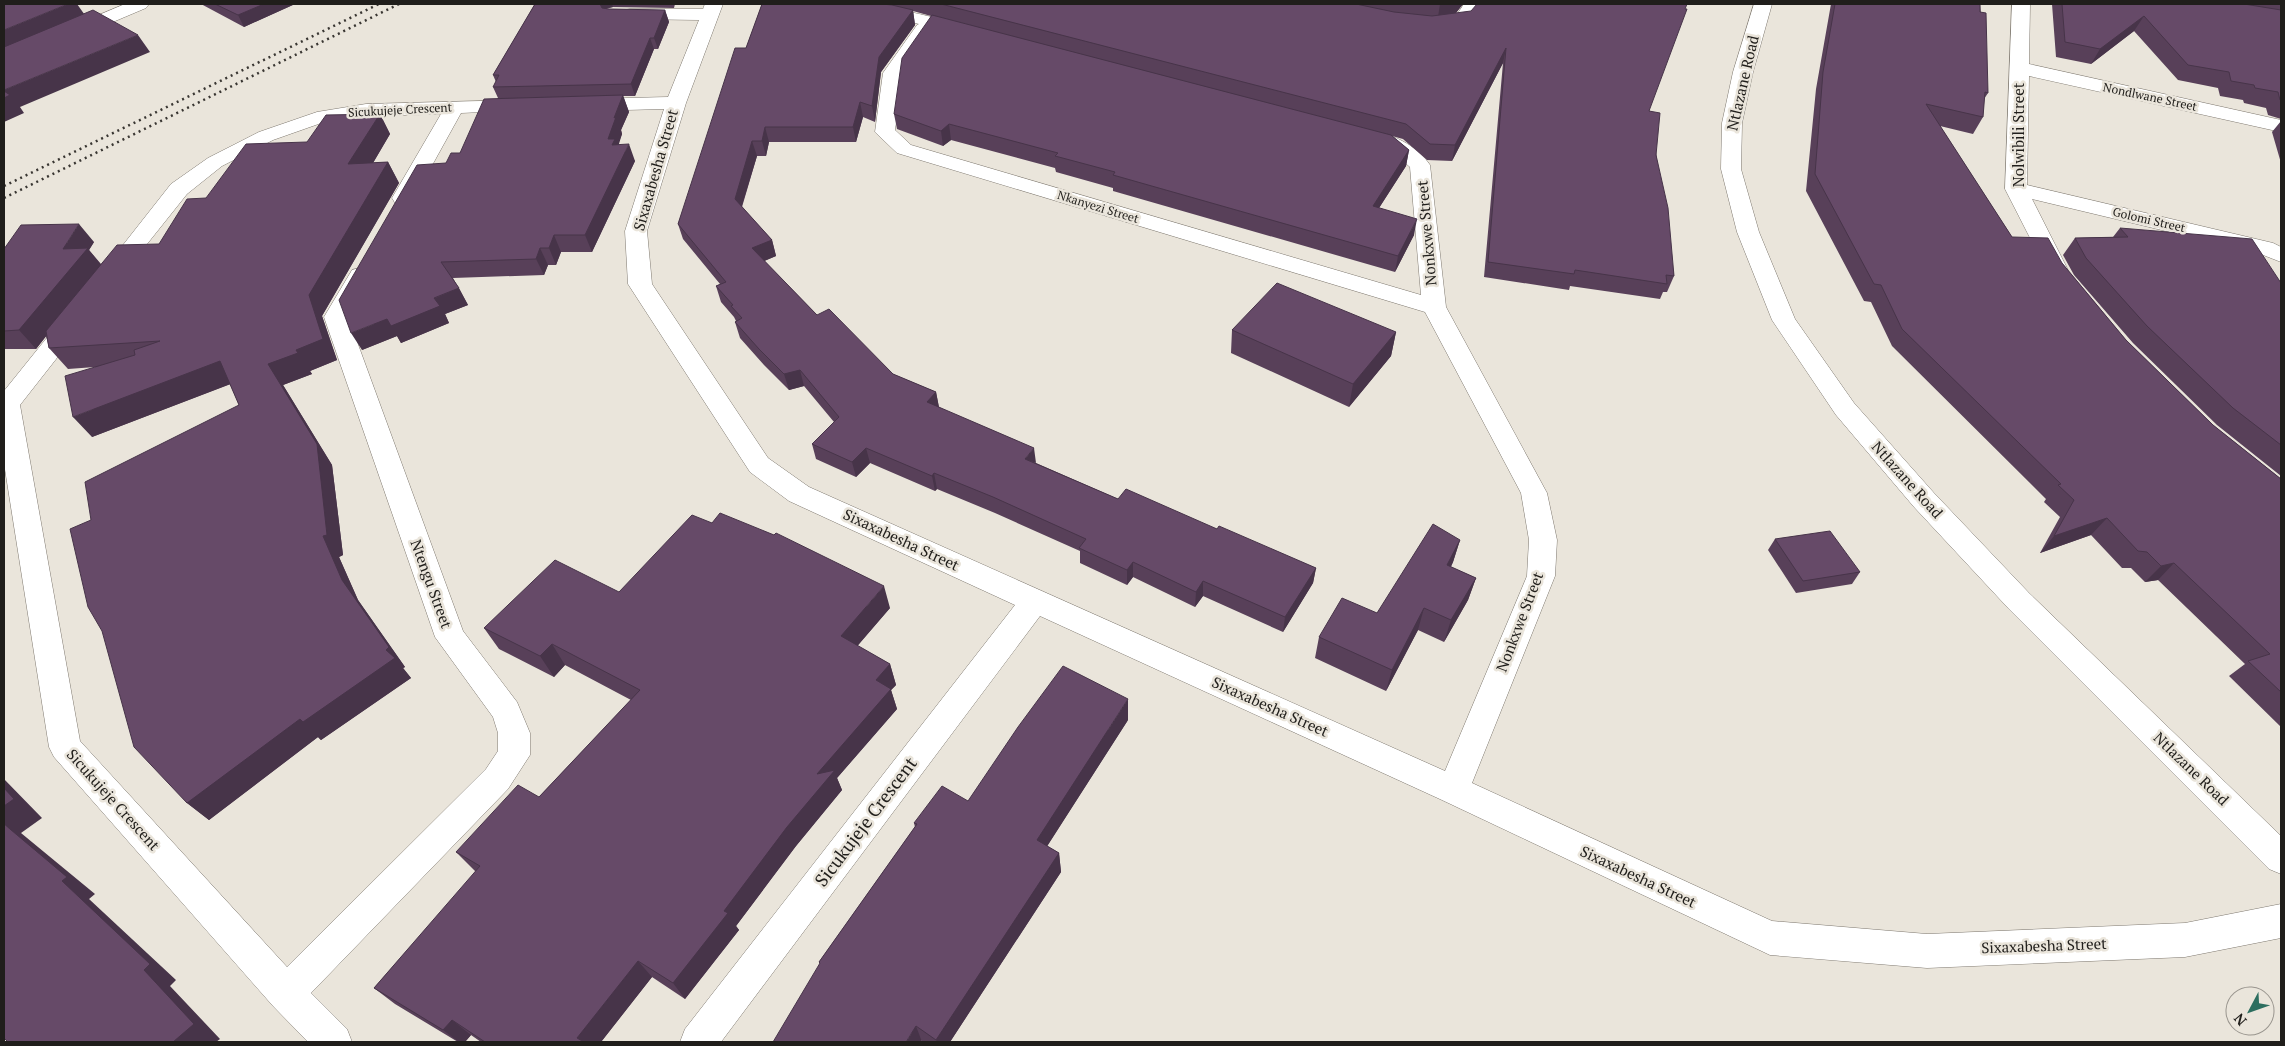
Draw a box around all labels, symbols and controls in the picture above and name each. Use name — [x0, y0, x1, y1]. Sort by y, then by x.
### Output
street label: Ntlazane Road — [1721, 33, 1763, 132]
street label: Nondlwane Street — [2102, 79, 2199, 114]
street label: Nolwibili Street — [2008, 82, 2028, 187]
street label: Sicukujeje Crescent — [348, 99, 453, 120]
street label: Sixaxabesha Street — [628, 106, 682, 233]
street label: Nonkxwe Street — [1411, 179, 1441, 287]
street label: Nkanyezi Street — [1056, 187, 1141, 226]
street label: Golomi Street — [2111, 204, 2187, 235]
street label: Ntlazane Road — [1868, 437, 1948, 522]
street label: Sixaxabesha Street — [840, 504, 963, 575]
street label: Ntengu Street — [407, 536, 457, 631]
street label: Nonkxwe Street — [1491, 568, 1547, 674]
street label: Sixaxabesha Street — [1209, 671, 1332, 741]
street label: Ntlazane Road — [2150, 727, 2234, 809]
street label: Sicukujeje Crescent — [63, 744, 165, 855]
street label: Sicukujeje Crescent — [809, 752, 922, 891]
street label: Sixaxabesha Street — [1577, 841, 1700, 912]
street label: Sixaxabesha Street — [1981, 933, 2107, 957]
north arrow — [2225, 986, 2275, 1036]
text: N — [2229, 1009, 2250, 1030]

